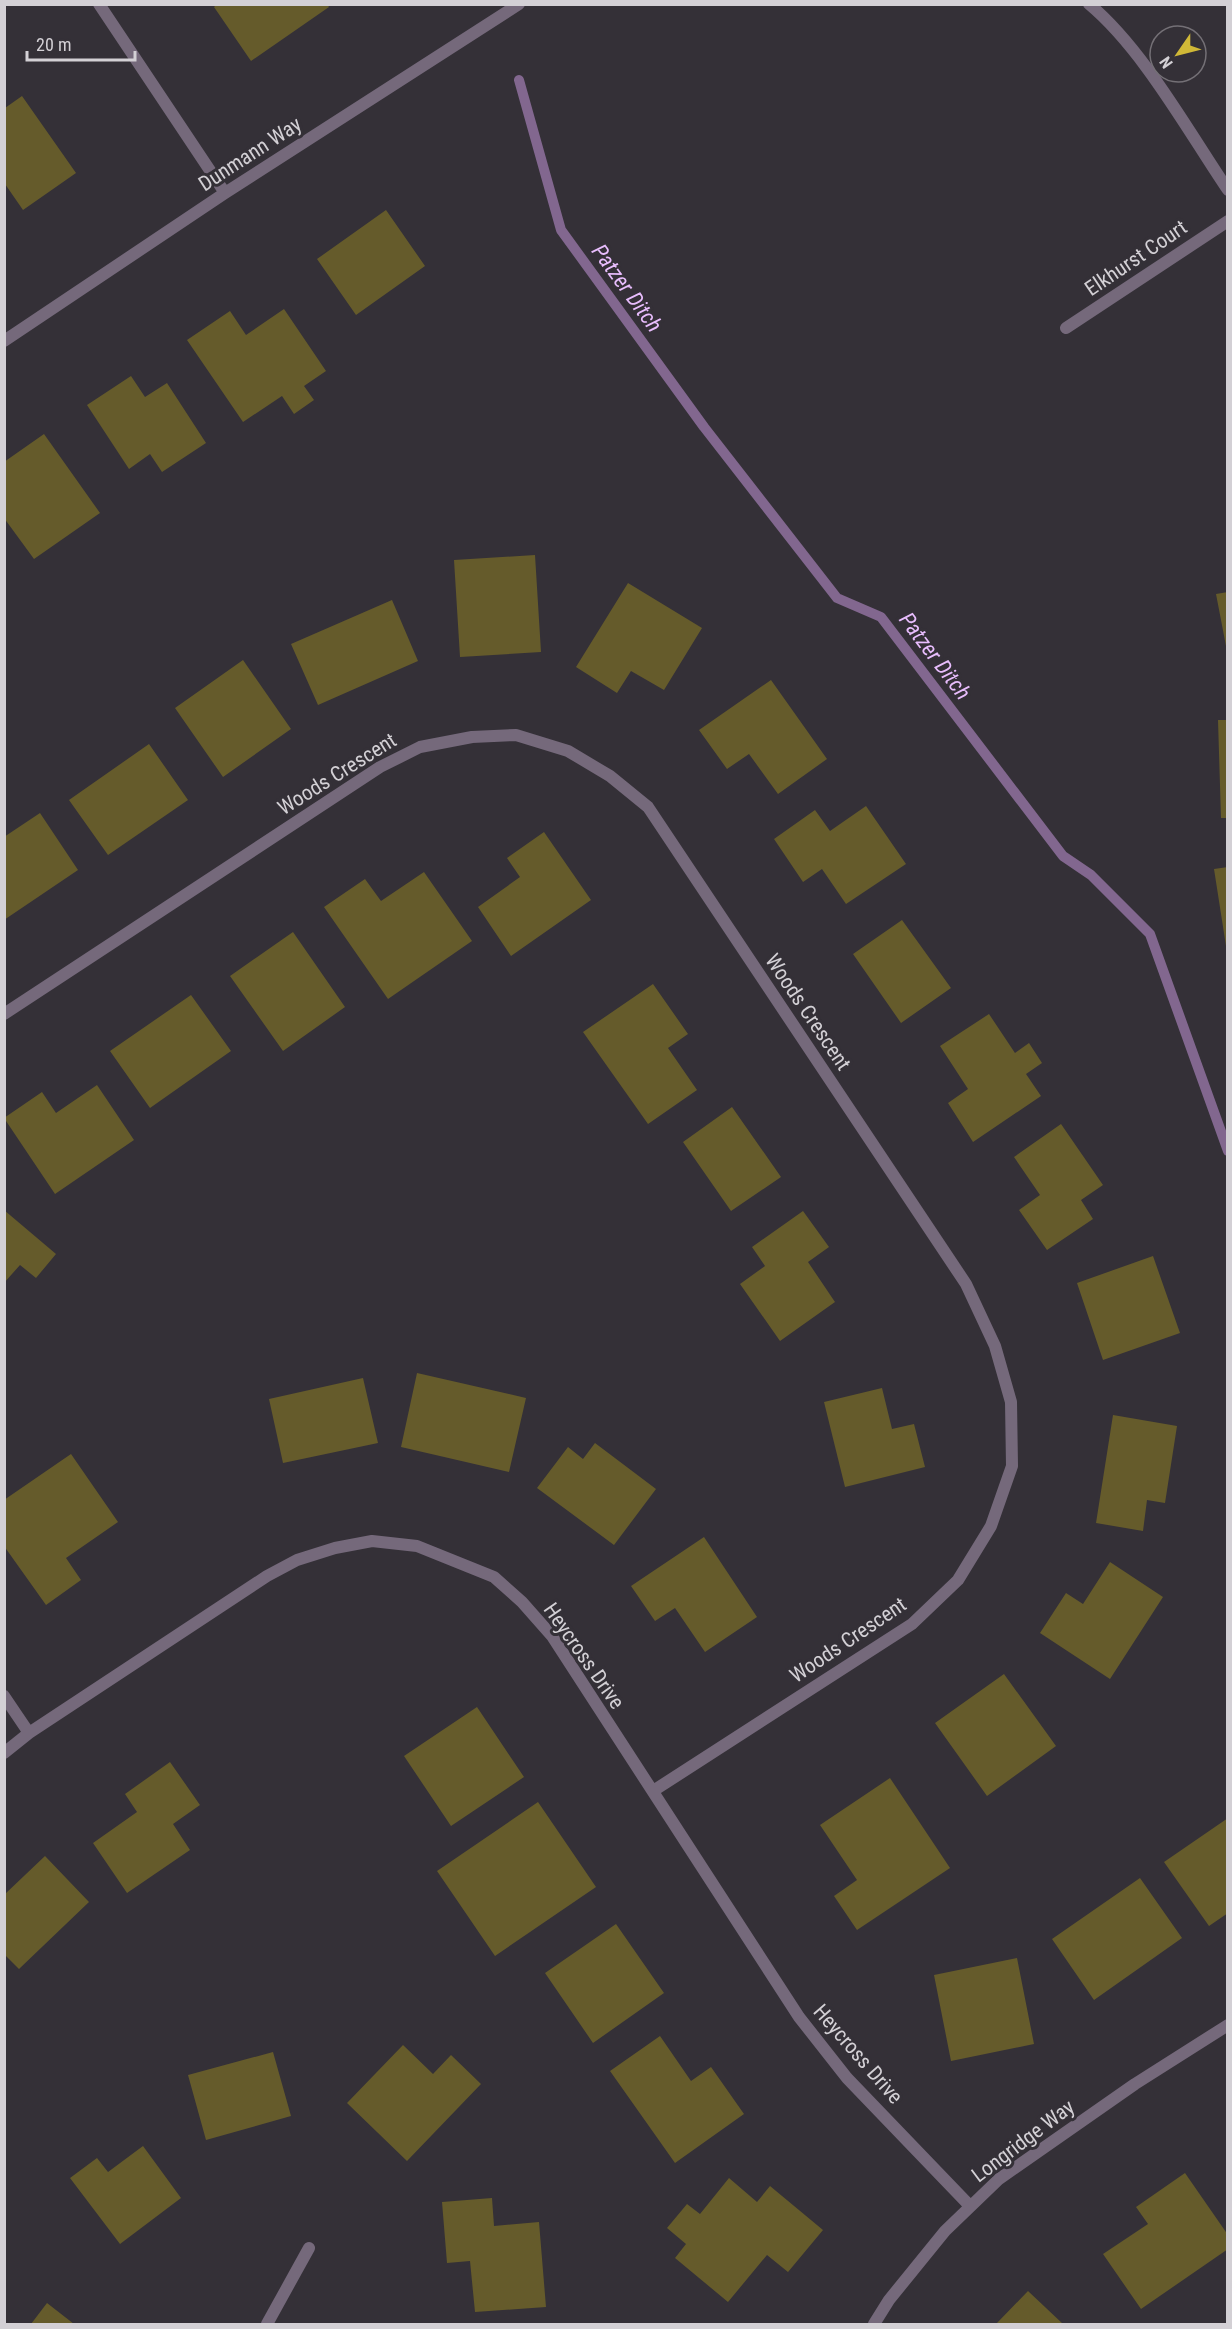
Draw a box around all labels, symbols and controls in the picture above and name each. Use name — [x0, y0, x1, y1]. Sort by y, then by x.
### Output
scale bar — [27, 24, 135, 62]
north arrow — [1148, 24, 1208, 84]
text: 20 m — [36, 34, 71, 55]
text: N — [1156, 53, 1177, 72]
street label: Dunmann Way — [194, 112, 306, 196]
street label: Elkhurst Court — [1080, 215, 1192, 301]
water label: Patzer Ditch — [587, 239, 667, 337]
water label: Patzer Ditch — [894, 608, 976, 704]
street label: Woods Crescent — [273, 728, 401, 820]
street label: Woods Crescent — [760, 949, 856, 1075]
street label: Woods Crescent — [785, 1592, 911, 1688]
street label: Heycross Drive — [539, 1598, 629, 1714]
street label: Heycross Drive — [808, 1999, 908, 2109]
street label: Longridge Way — [967, 2095, 1079, 2187]

